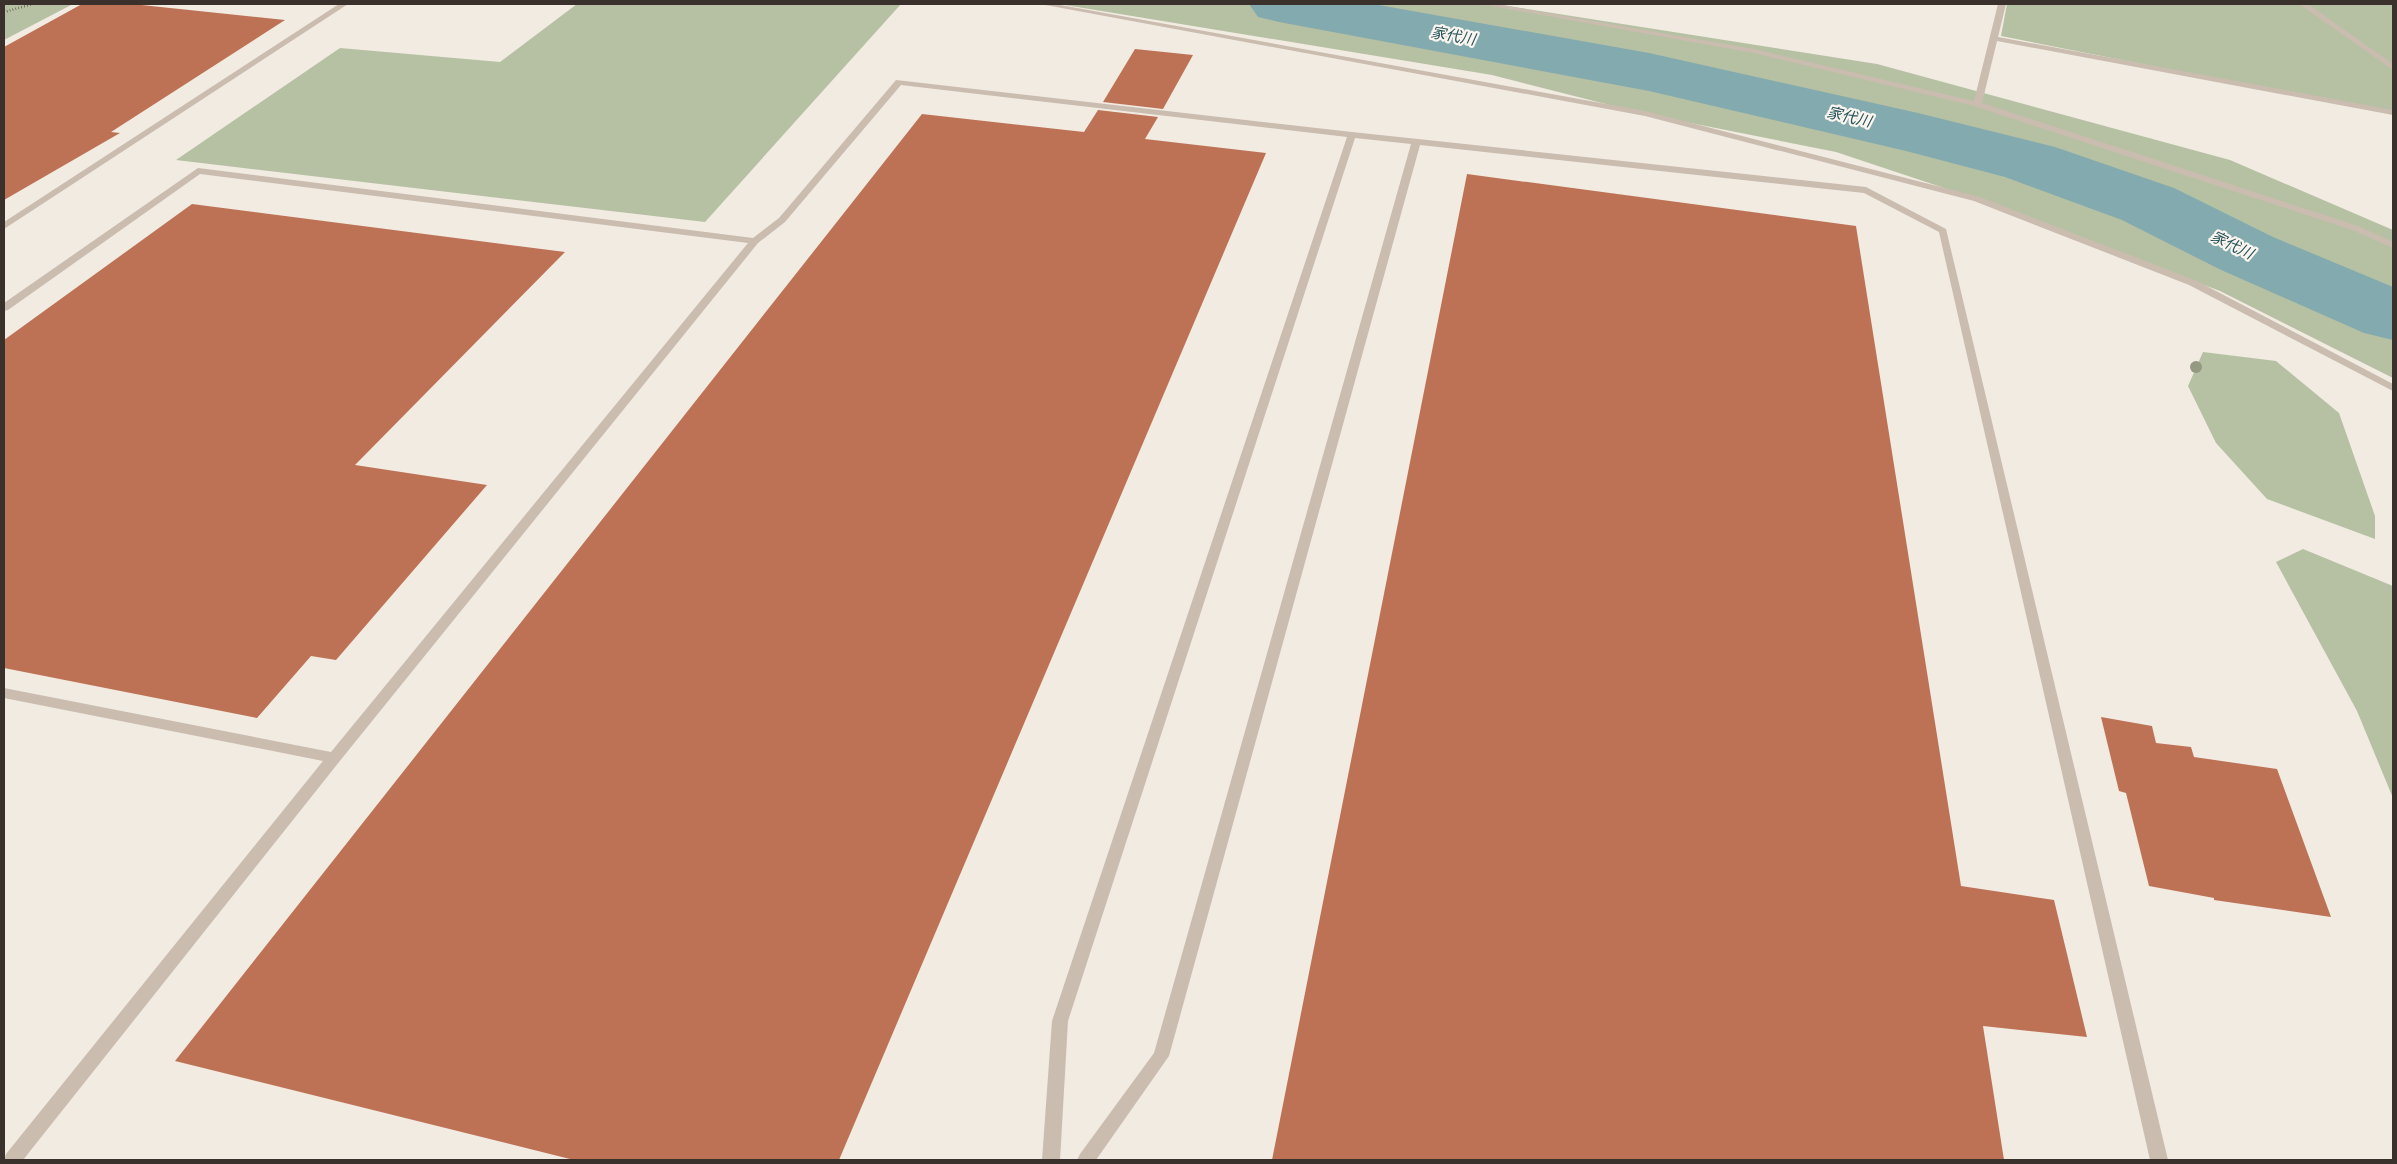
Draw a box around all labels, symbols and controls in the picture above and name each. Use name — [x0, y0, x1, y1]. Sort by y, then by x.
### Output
water label: 家代川 — [1429, 22, 1479, 50]
water label: 家代川 — [1825, 102, 1875, 132]
water label: 家代川 — [2207, 226, 2258, 265]

